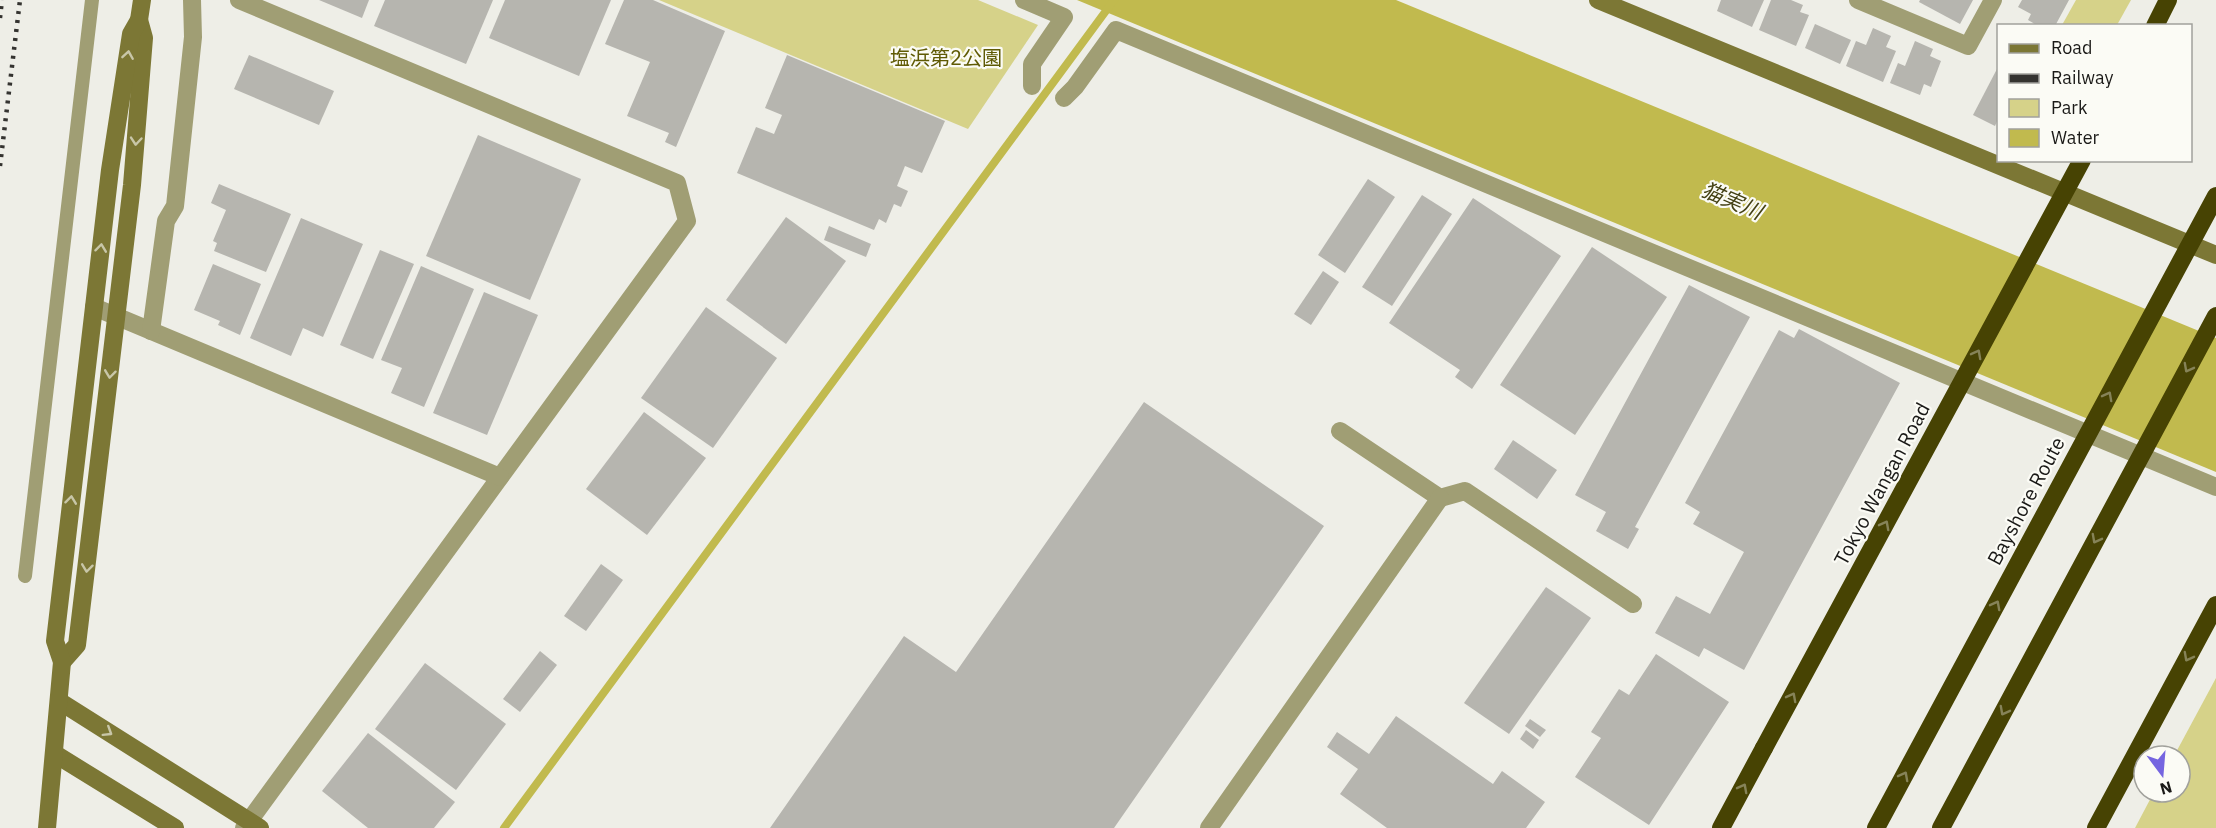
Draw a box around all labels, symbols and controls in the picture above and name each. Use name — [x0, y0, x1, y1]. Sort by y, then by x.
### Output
legend — [1997, 24, 2192, 162]
text: Road — [2051, 36, 2092, 59]
park label: 塩浜第2公園 — [890, 44, 1002, 71]
one-way arrow — [121, 51, 133, 60]
text: Railway — [2051, 66, 2113, 89]
text: Park — [2051, 96, 2088, 119]
text: Water — [2051, 126, 2100, 149]
one-way arrow — [130, 136, 143, 145]
water label: 猫実川 — [1698, 175, 1769, 226]
one-way arrow — [94, 244, 107, 253]
one-way arrow — [1970, 350, 1981, 360]
one-way arrow — [2184, 361, 2195, 372]
one-way arrow — [104, 370, 116, 379]
one-way arrow — [2101, 392, 2112, 402]
street label: Tokyo Wangan Road — [1827, 398, 1936, 570]
street label: Bayshore Route — [1980, 432, 2071, 570]
one-way arrow — [65, 496, 77, 505]
one-way arrow — [1878, 521, 1889, 532]
one-way arrow — [2092, 533, 2103, 544]
one-way arrow — [81, 563, 93, 573]
one-way arrow — [1989, 601, 2000, 611]
one-way arrow — [2184, 651, 2195, 661]
one-way arrow — [1785, 693, 1796, 703]
one-way arrow — [2000, 705, 2011, 715]
one-way arrow — [101, 725, 112, 736]
north arrow — [2132, 744, 2192, 804]
one-way arrow — [1897, 772, 1908, 783]
text: N — [2158, 777, 2174, 800]
one-way arrow — [1736, 784, 1747, 794]

